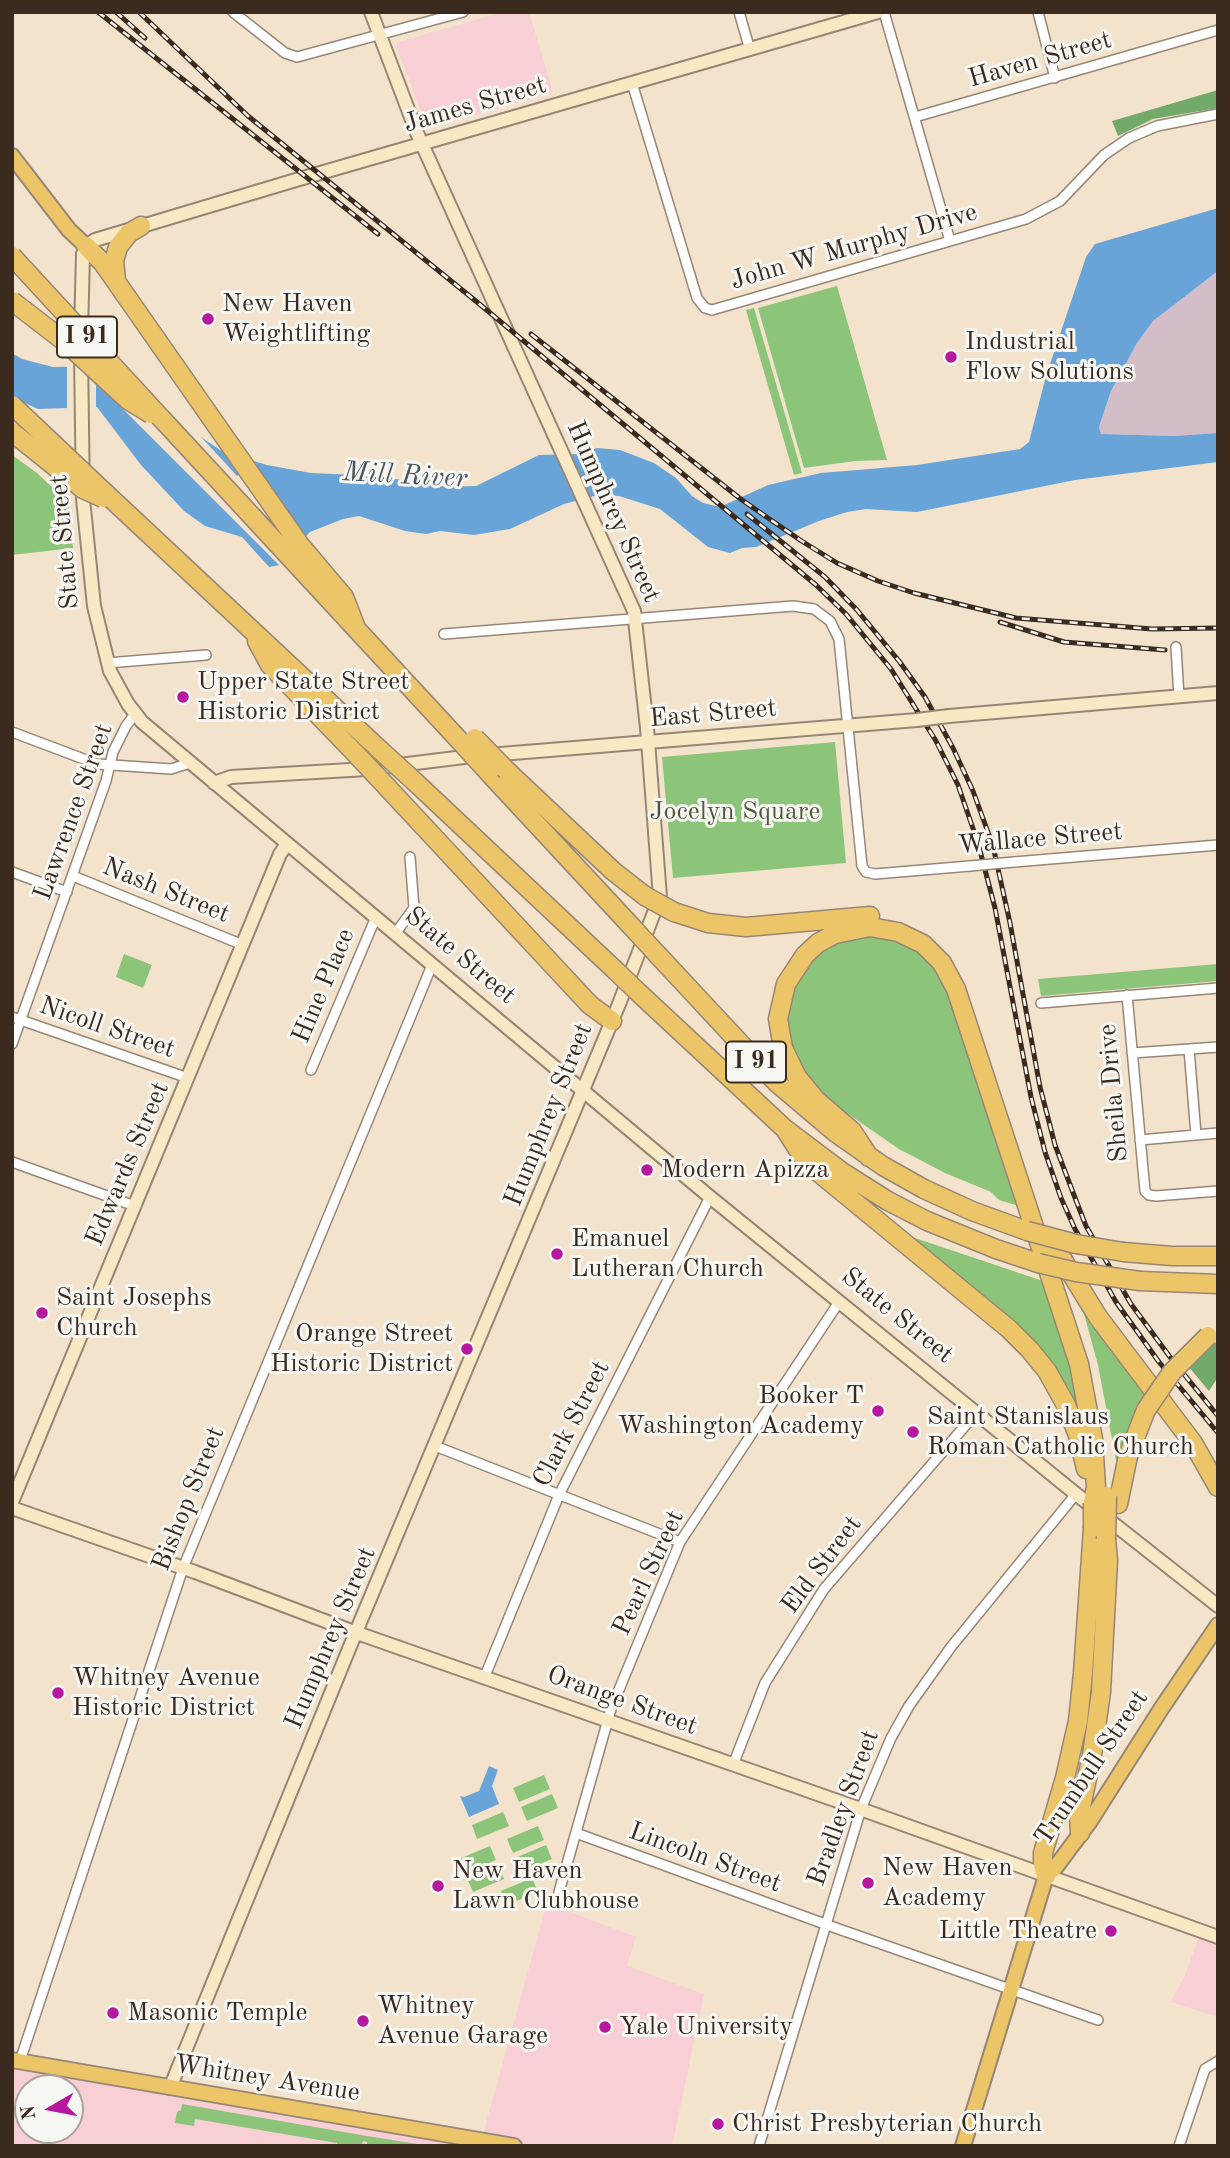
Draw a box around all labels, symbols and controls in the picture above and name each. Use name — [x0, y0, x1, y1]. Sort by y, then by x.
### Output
street label: Haven Street — [965, 25, 1115, 95]
street label: James Street — [400, 70, 550, 140]
street label: John W Murphy Drive — [727, 197, 981, 297]
place label: New Haven Weightlifting — [222, 288, 370, 350]
marker: New Haven Weightlifting — [200, 311, 216, 327]
road number: I 91 — [57, 316, 117, 358]
place label: Industrial Flow Solutions — [965, 326, 1134, 388]
marker: Industrial Flow Solutions — [943, 349, 959, 365]
street label: Humphrey Street — [559, 416, 667, 608]
water label: Mill River — [342, 456, 468, 496]
street label: State Street — [44, 473, 86, 611]
place label: Upper State Street Historic District — [197, 666, 409, 728]
marker: Upper State Street Historic District — [175, 689, 191, 705]
street label: East Street — [648, 693, 778, 735]
street label: Lawrence Street — [28, 719, 120, 905]
park label: Jocelyn Square — [650, 796, 820, 828]
street label: Wallace Street — [957, 816, 1123, 862]
street label: Nash Street — [98, 851, 234, 931]
street label: State Street — [398, 901, 522, 1011]
street label: Hine Place — [286, 924, 362, 1048]
street label: Nicoll Street — [35, 990, 179, 1066]
street label: Humphrey Street — [498, 1019, 600, 1211]
street label: Sheila Drive — [1092, 1022, 1136, 1164]
road number: I 91 — [726, 1042, 786, 1082]
street label: Edwards Street — [79, 1077, 177, 1251]
place label: Modern Apizza — [661, 1154, 829, 1186]
marker: Modern Apizza — [639, 1162, 655, 1178]
place label: Emanuel Lutheran Church — [571, 1223, 764, 1284]
marker: Emanuel Lutheran Church — [549, 1246, 565, 1262]
street label: State Street — [835, 1261, 959, 1371]
place label: Saint Josephs Church — [56, 1282, 211, 1344]
marker: Saint Josephs Church — [34, 1305, 50, 1321]
place label: Orange Street Historic District — [270, 1318, 453, 1380]
marker: Orange Street Historic District — [459, 1341, 475, 1357]
street label: Clark Street — [527, 1356, 617, 1492]
place label: Booker T Washington Academy — [618, 1380, 864, 1442]
place label: Saint Stanislaus Roman Catholic Church — [927, 1401, 1194, 1462]
marker: Booker T Washington Academy — [870, 1403, 886, 1419]
street label: Bishop Street — [146, 1422, 232, 1576]
marker: Saint Stanislaus Roman Catholic Church — [905, 1424, 921, 1440]
street label: Pearl Street — [606, 1505, 692, 1641]
street label: Eld Street — [775, 1510, 869, 1620]
street label: Humphrey Street — [279, 1542, 383, 1734]
street label: Orange Street — [542, 1659, 702, 1743]
place label: Whitney Avenue Historic District — [72, 1662, 260, 1724]
street label: Trumbull Street — [1028, 1684, 1156, 1852]
marker: Whitney Avenue Historic District — [50, 1685, 66, 1701]
street label: Bradley Street — [801, 1726, 887, 1890]
street label: Lincoln Street — [625, 1816, 785, 1900]
place label: New Haven Academy — [882, 1852, 1012, 1913]
place label: New Haven Lawn Clubhouse — [452, 1855, 639, 1916]
marker: New Haven Academy — [860, 1875, 876, 1891]
marker: New Haven Lawn Clubhouse — [430, 1878, 446, 1894]
place label: Little Theatre — [939, 1915, 1097, 1947]
marker: Little Theatre — [1103, 1923, 1119, 1939]
place label: Whitney Avenue Garage — [377, 1990, 548, 2052]
place label: Masonic Temple — [127, 1997, 307, 2029]
marker: Masonic Temple — [105, 2005, 121, 2021]
place label: Yale University — [619, 2011, 793, 2043]
marker: Whitney Avenue Garage — [355, 2013, 371, 2029]
marker: Yale University — [597, 2019, 613, 2035]
street label: Whitney Avenue — [172, 2049, 362, 2109]
north arrow — [14, 2074, 84, 2144]
text: N — [19, 2104, 40, 2121]
place label: Christ Presbyterian Church — [732, 2108, 1042, 2140]
marker: Christ Presbyterian Church — [710, 2116, 726, 2132]

